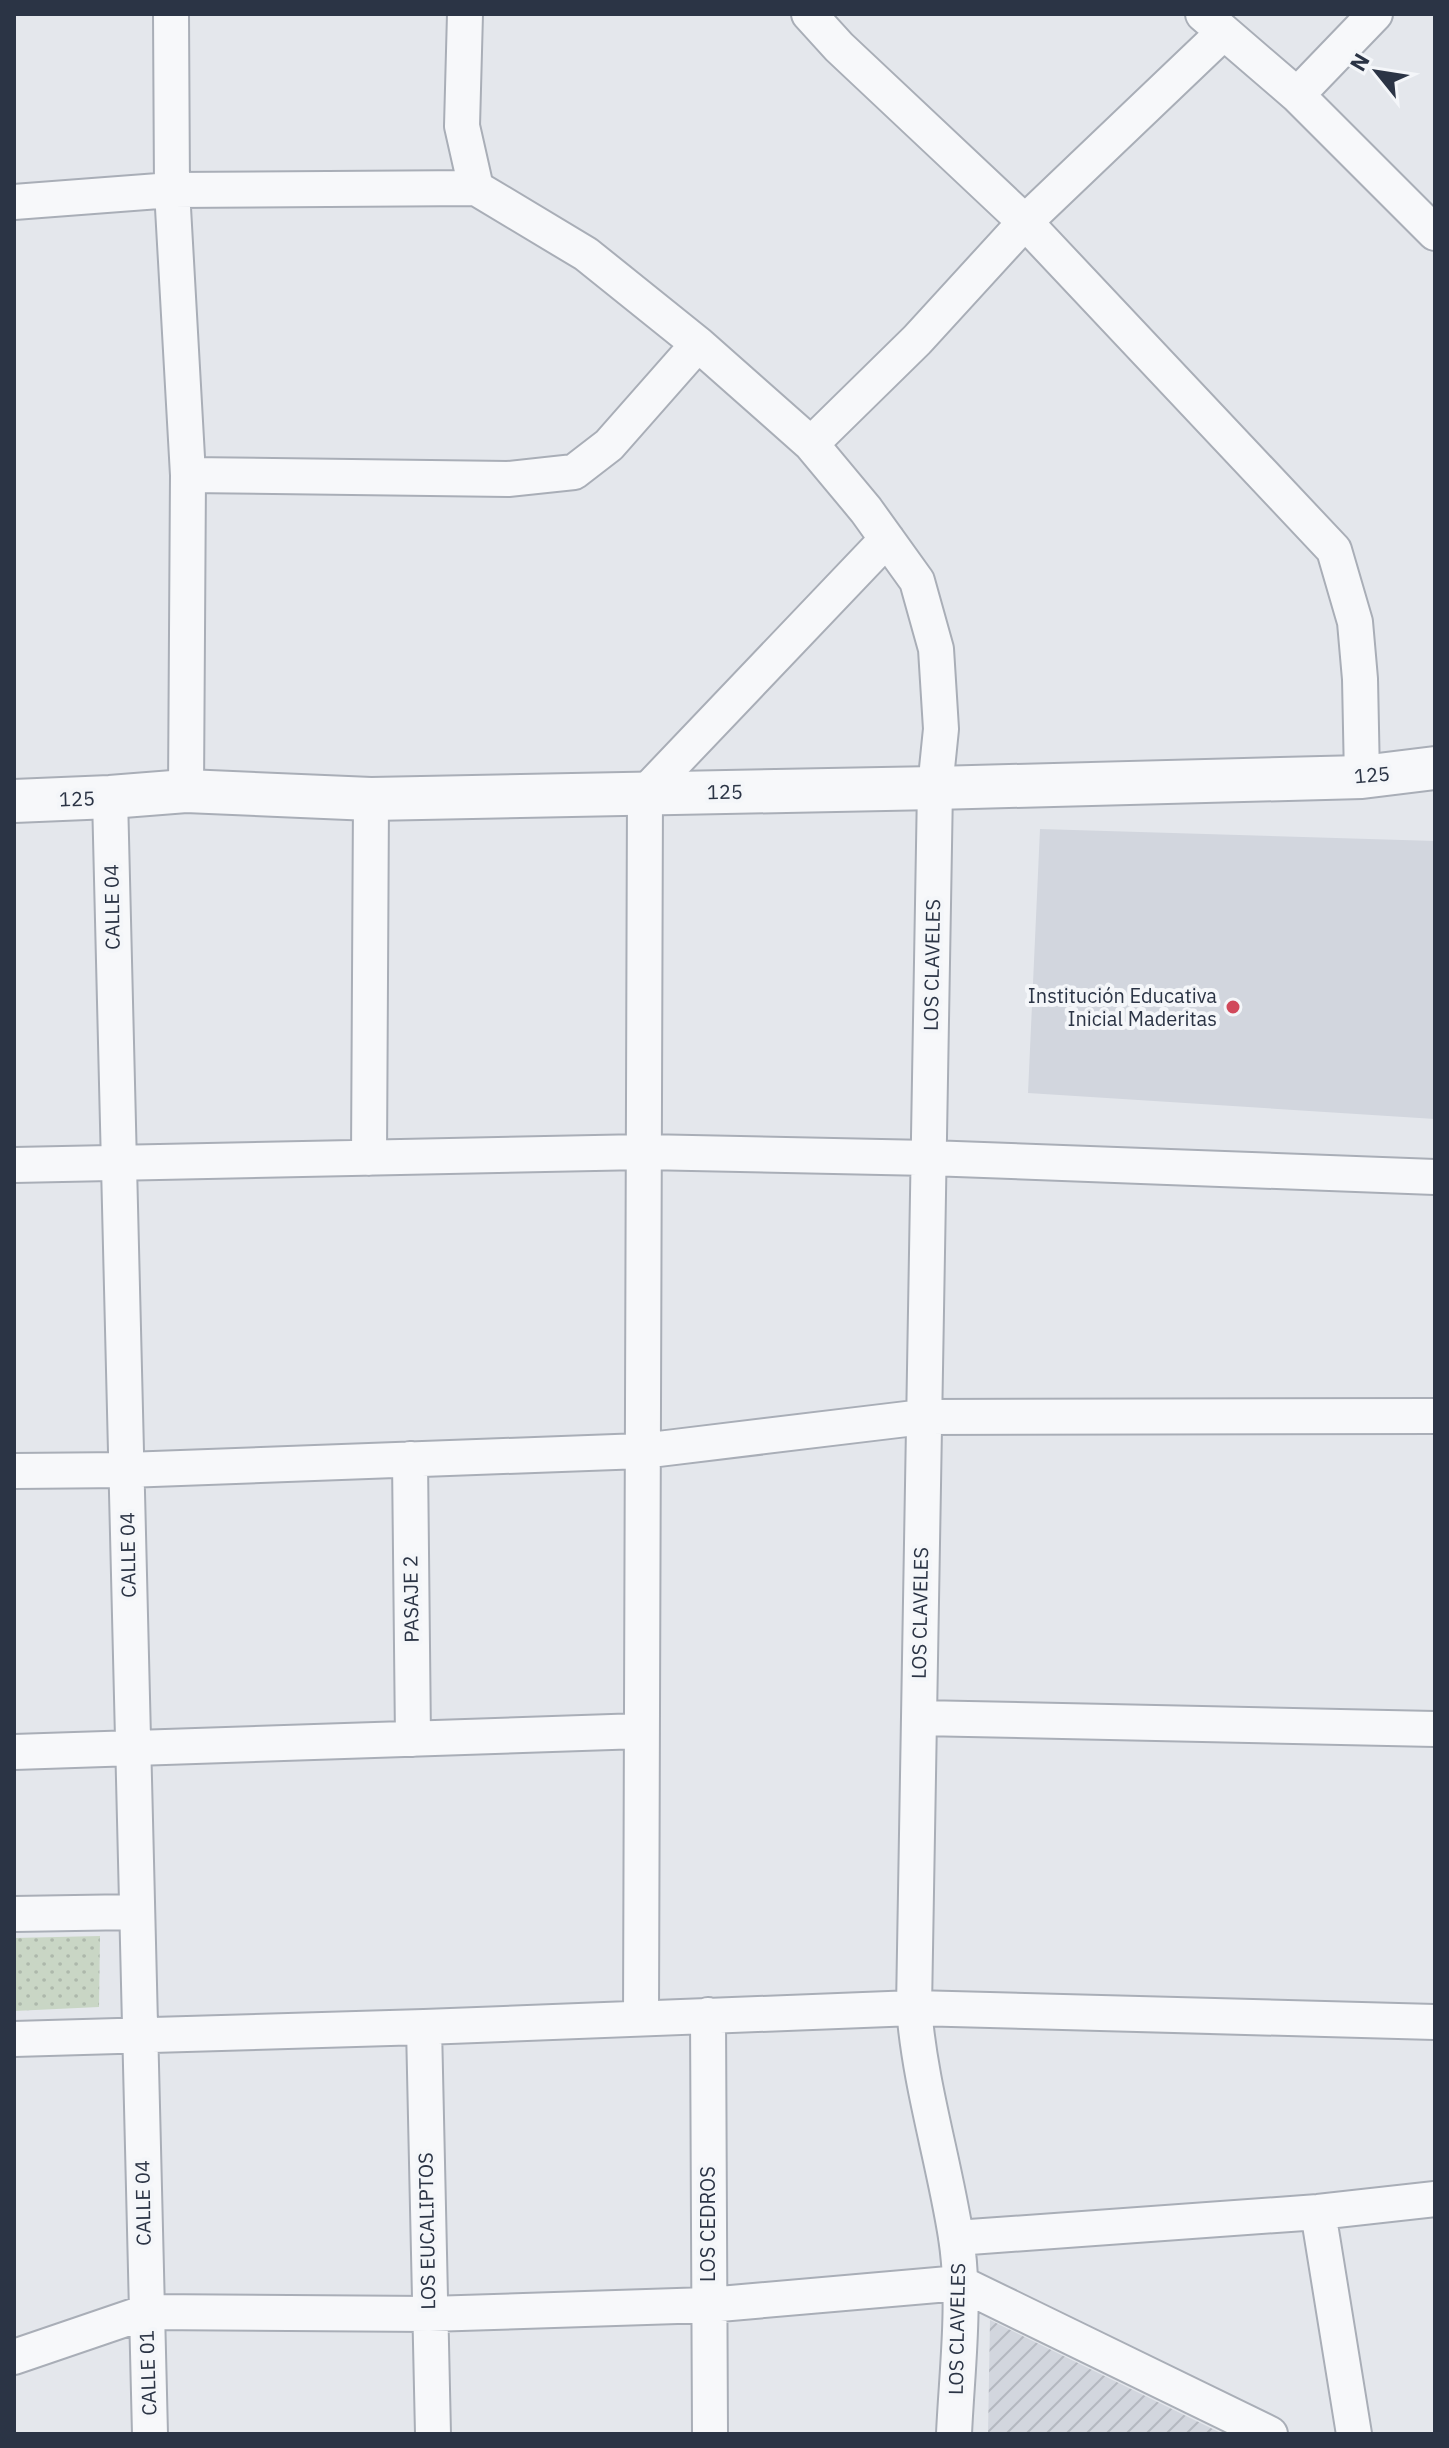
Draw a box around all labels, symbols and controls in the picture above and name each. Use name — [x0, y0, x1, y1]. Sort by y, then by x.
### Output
north arrow — [1337, 32, 1417, 112]
text: N — [1343, 48, 1376, 76]
street label: 125 — [1353, 759, 1391, 790]
street label: 125 — [707, 778, 743, 805]
street label: 125 — [59, 784, 95, 813]
street label: CALLE 04 — [97, 864, 126, 950]
street label: LOS CLAVELES — [917, 899, 946, 1031]
place label: Institución Educativa Inicial Maderitas — [1028, 982, 1217, 1032]
marker: Institución Educativa Inicial Maderitas — [1224, 998, 1242, 1016]
street label: CALLE 04 — [113, 1512, 142, 1598]
street label: LOS CLAVELES — [905, 1547, 934, 1679]
street label: PASAJE 2 — [396, 1555, 425, 1643]
street label: LOS EUCALIPTOS — [412, 2152, 441, 2310]
street label: CALLE 04 — [128, 2160, 157, 2246]
street label: LOS CEDROS — [694, 2166, 721, 2282]
street label: LOS CLAVELES — [942, 2263, 971, 2395]
street label: CALLE 01 — [133, 2330, 162, 2416]

